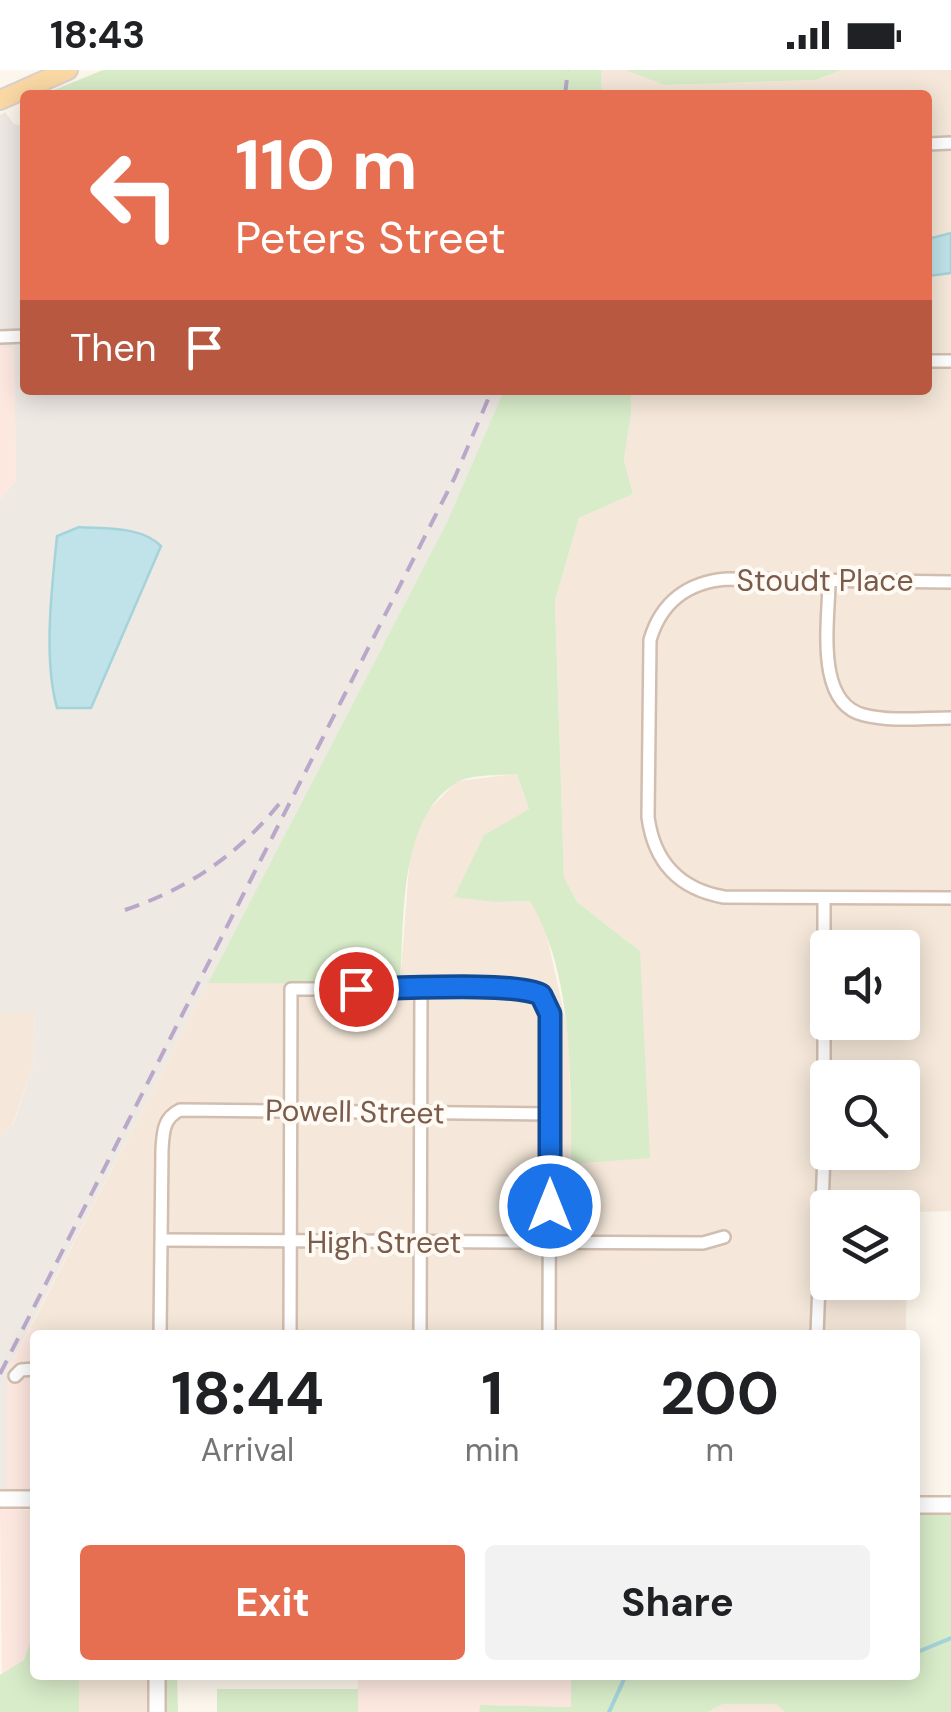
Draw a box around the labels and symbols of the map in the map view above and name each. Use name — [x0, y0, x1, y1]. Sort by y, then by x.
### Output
street label: Stoudt Place — [737, 561, 913, 600]
pin — [314, 947, 399, 1032]
street label: Powell Street — [265, 1090, 445, 1133]
position arrow — [498, 1154, 602, 1258]
street label: High Street — [307, 1223, 461, 1262]

